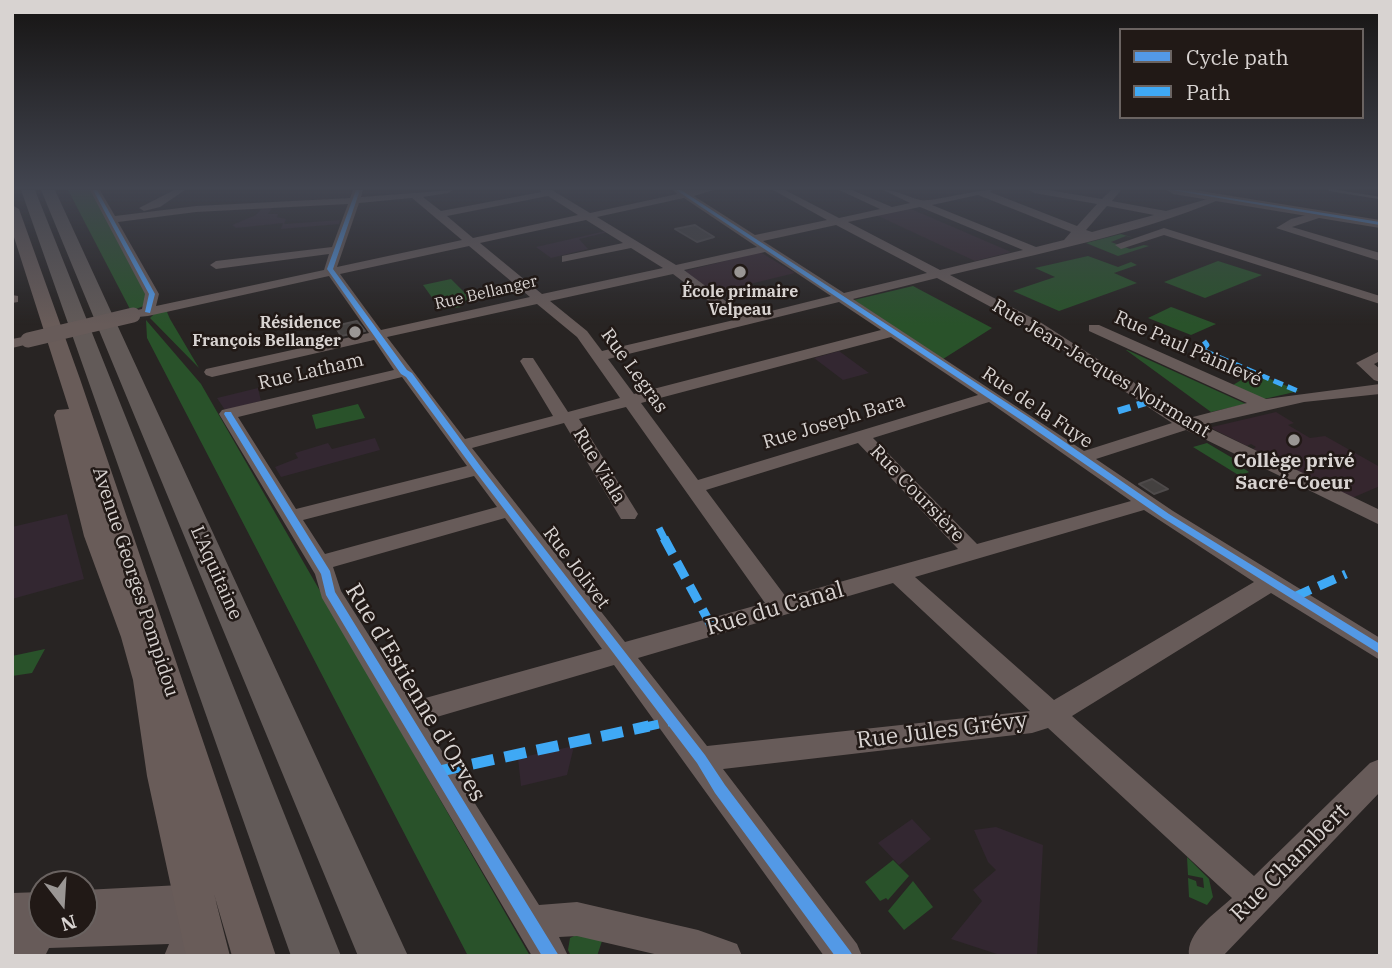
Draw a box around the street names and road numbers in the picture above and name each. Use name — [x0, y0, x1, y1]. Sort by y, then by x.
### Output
street label: Rue Bellanger — [433, 272, 539, 314]
street label: Rue Jean-Jacques Noirmant — [988, 295, 1214, 443]
street label: Rue Paul Painlevé — [1111, 306, 1265, 392]
street label: Rue Legras — [596, 324, 672, 418]
street label: Rue Latham — [256, 349, 366, 395]
street label: Rue de la Fuye — [977, 362, 1097, 454]
street label: Rue Joseph Bara — [760, 390, 908, 454]
street label: Rue Viala — [568, 424, 630, 508]
street label: Rue Coursière — [865, 441, 969, 547]
street label: Avenue Georges Pompidou — [87, 464, 183, 700]
street label: Rue Jolivet — [538, 522, 614, 614]
street label: L'Aquitaine — [185, 523, 247, 623]
street label: Rue du Canal — [703, 576, 847, 642]
street label: Rue d'Estienne d'Orves — [339, 579, 491, 807]
street label: Rue Jules Grévy — [855, 707, 1029, 755]
street label: Rue Chambert — [1225, 798, 1355, 928]

